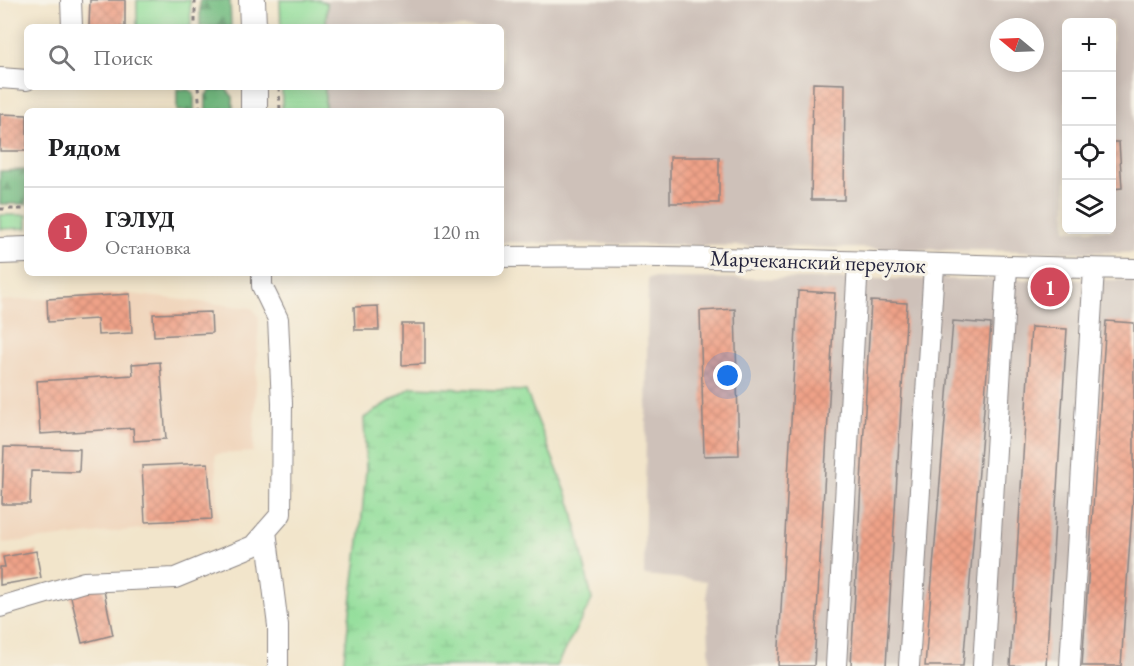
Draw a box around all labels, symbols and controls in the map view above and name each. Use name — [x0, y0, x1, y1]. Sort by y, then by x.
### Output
north arrow — [990, 18, 1044, 72]
map controls — [1062, 18, 1116, 234]
button: + — [1062, 18, 1116, 72]
search box — [24, 24, 504, 90]
icon: search — [45, 41, 78, 74]
text: Поиск — [93, 43, 153, 72]
button: − — [1062, 72, 1116, 126]
button: locate — [1062, 126, 1116, 180]
text: Рядом — [48, 130, 121, 164]
button: layers — [1062, 180, 1116, 234]
text: ГЭЛУД — [105, 205, 175, 234]
text: 1 — [62, 219, 73, 245]
text: 120 m — [432, 219, 480, 245]
text: Остановка — [105, 234, 191, 260]
street label: Марчеканский переулок — [710, 243, 927, 280]
pin: 1 — [1030, 264, 1070, 310]
your location — [713, 361, 742, 390]

